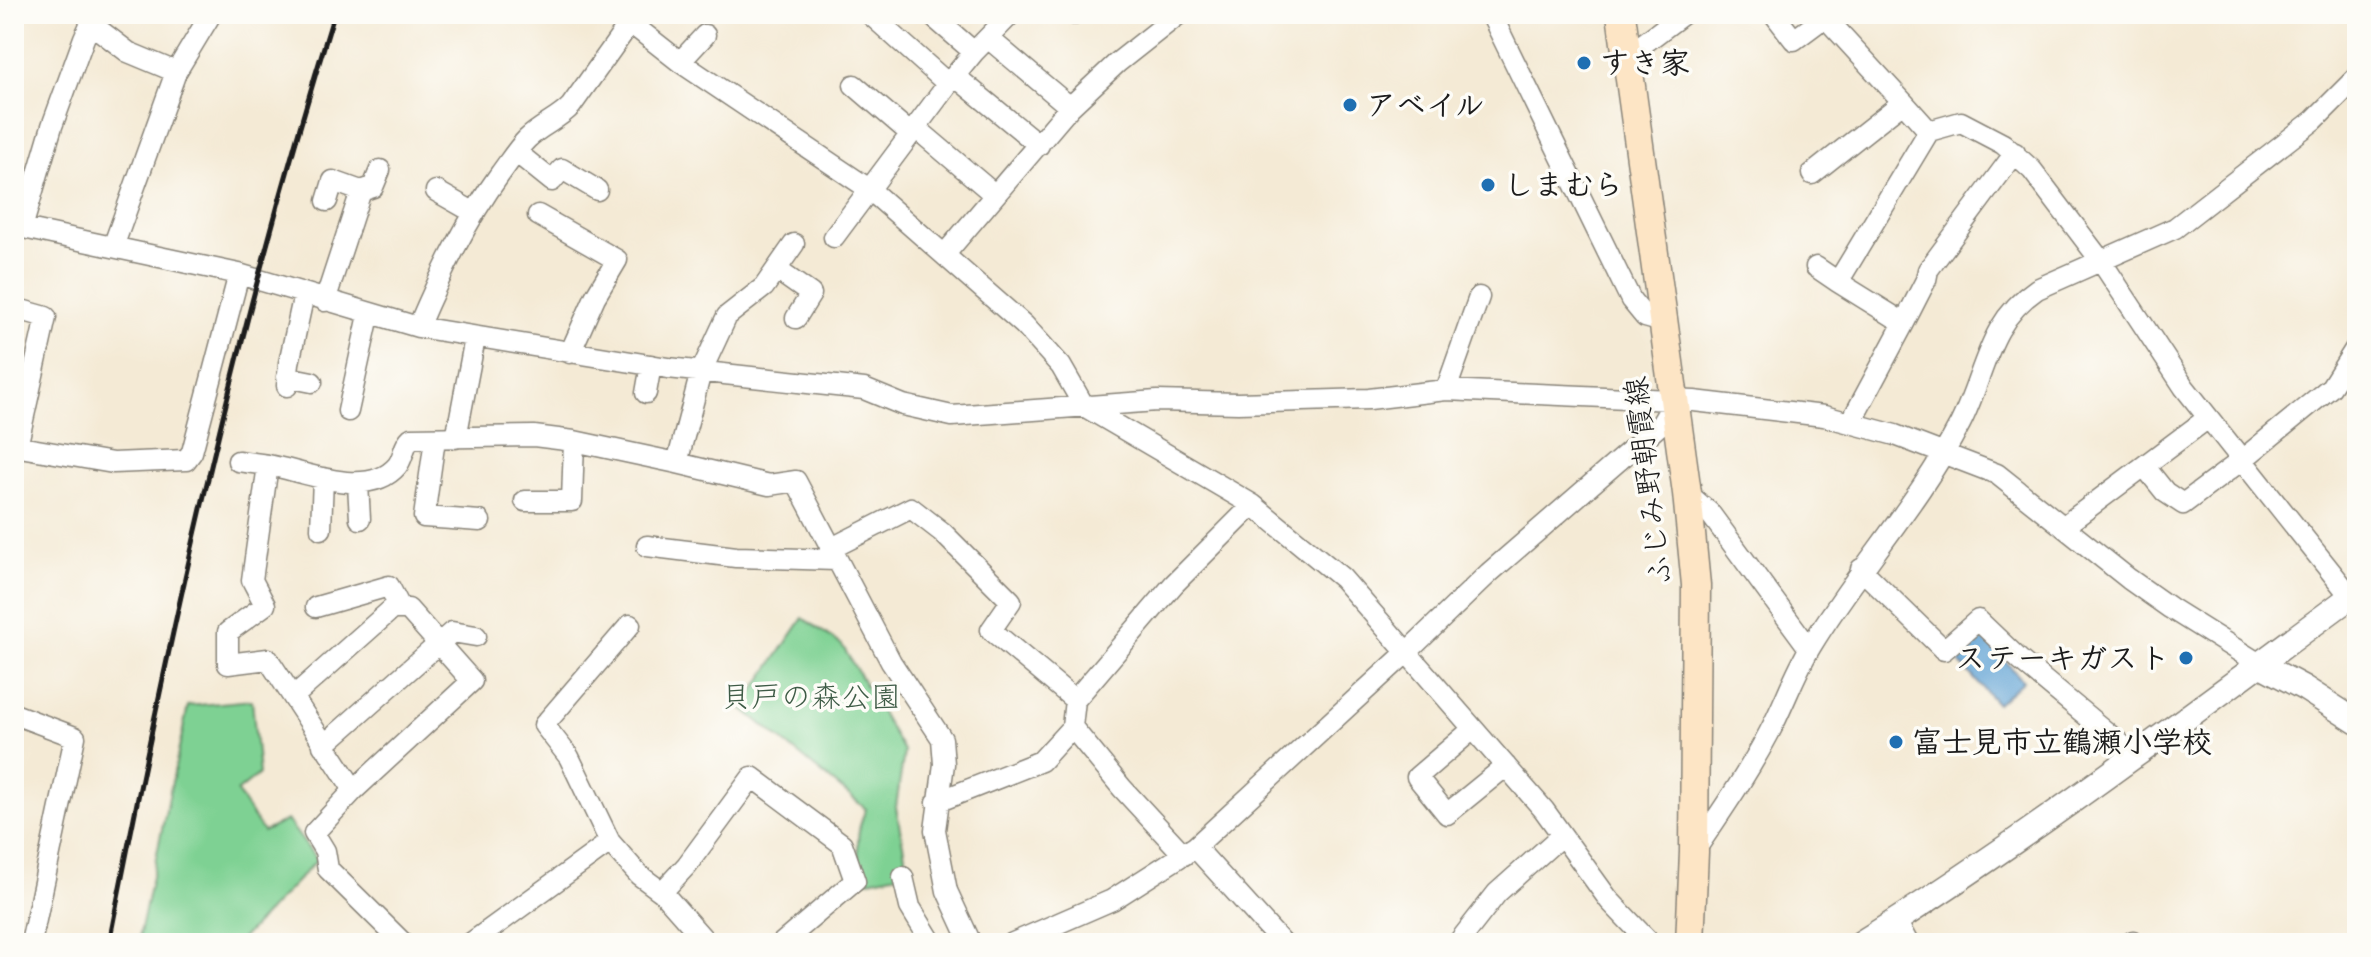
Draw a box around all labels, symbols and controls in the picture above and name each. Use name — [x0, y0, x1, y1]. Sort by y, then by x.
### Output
place label: すき家 — [1600, 42, 1690, 82]
marker: すき家 — [1575, 54, 1593, 72]
place label: アベイル — [1366, 84, 1485, 124]
marker: アベイル — [1341, 96, 1359, 114]
place label: しまむら — [1504, 164, 1624, 204]
marker: しまむら — [1479, 176, 1497, 194]
street label: ふじみ野朝霞線 — [1614, 374, 1680, 588]
place label: ステーキガスト — [1955, 637, 2170, 677]
marker: ステーキガスト — [2177, 649, 2195, 667]
park label: 貝戸の森公園 — [721, 676, 901, 716]
place label: 富士見市立鶴瀬小学校 — [1912, 721, 2212, 761]
marker: 富士見市立鶴瀬小学校 — [1887, 733, 1905, 751]

